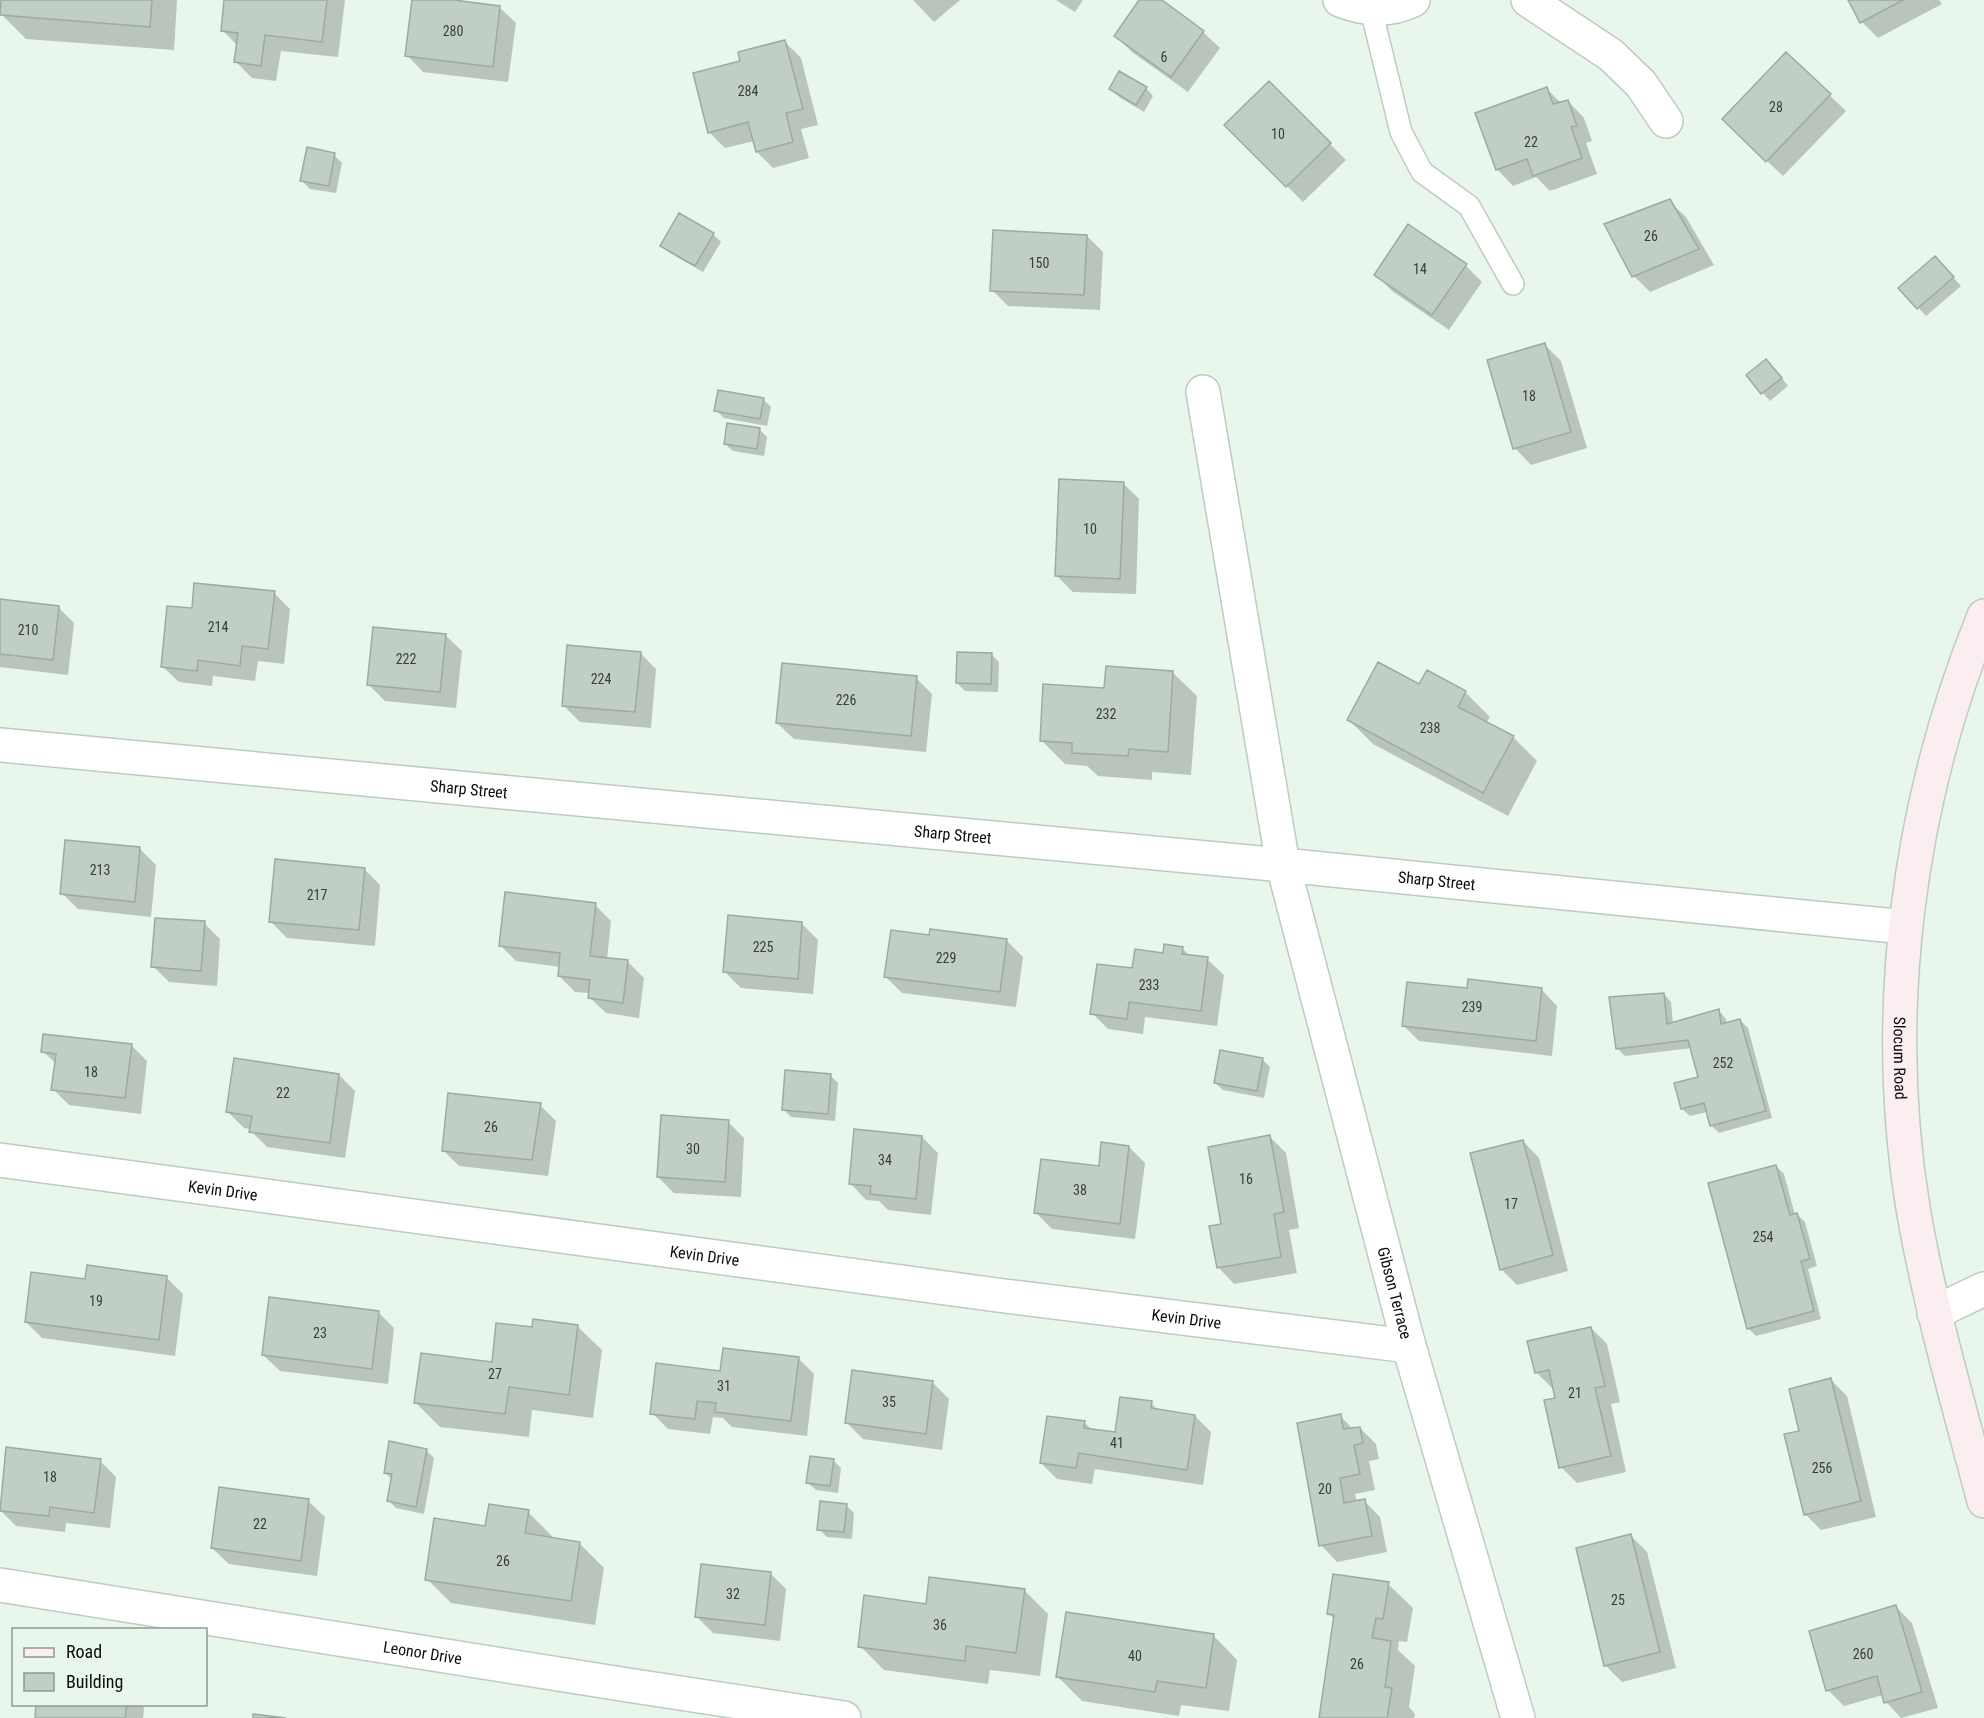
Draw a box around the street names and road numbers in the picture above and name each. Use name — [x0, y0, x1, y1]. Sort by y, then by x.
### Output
street label: Sharp Street — [429, 776, 509, 802]
street label: Sharp Street — [913, 822, 993, 848]
street label: Sharp Street — [1397, 868, 1476, 894]
street label: Slocum Road — [1890, 1016, 1910, 1100]
street label: Kevin Drive — [187, 1177, 259, 1205]
street label: Kevin Drive — [669, 1242, 740, 1270]
street label: Gibson Terrace — [1373, 1245, 1416, 1341]
street label: Kevin Drive — [1151, 1305, 1222, 1333]
street label: Leonor Drive — [382, 1637, 463, 1668]

